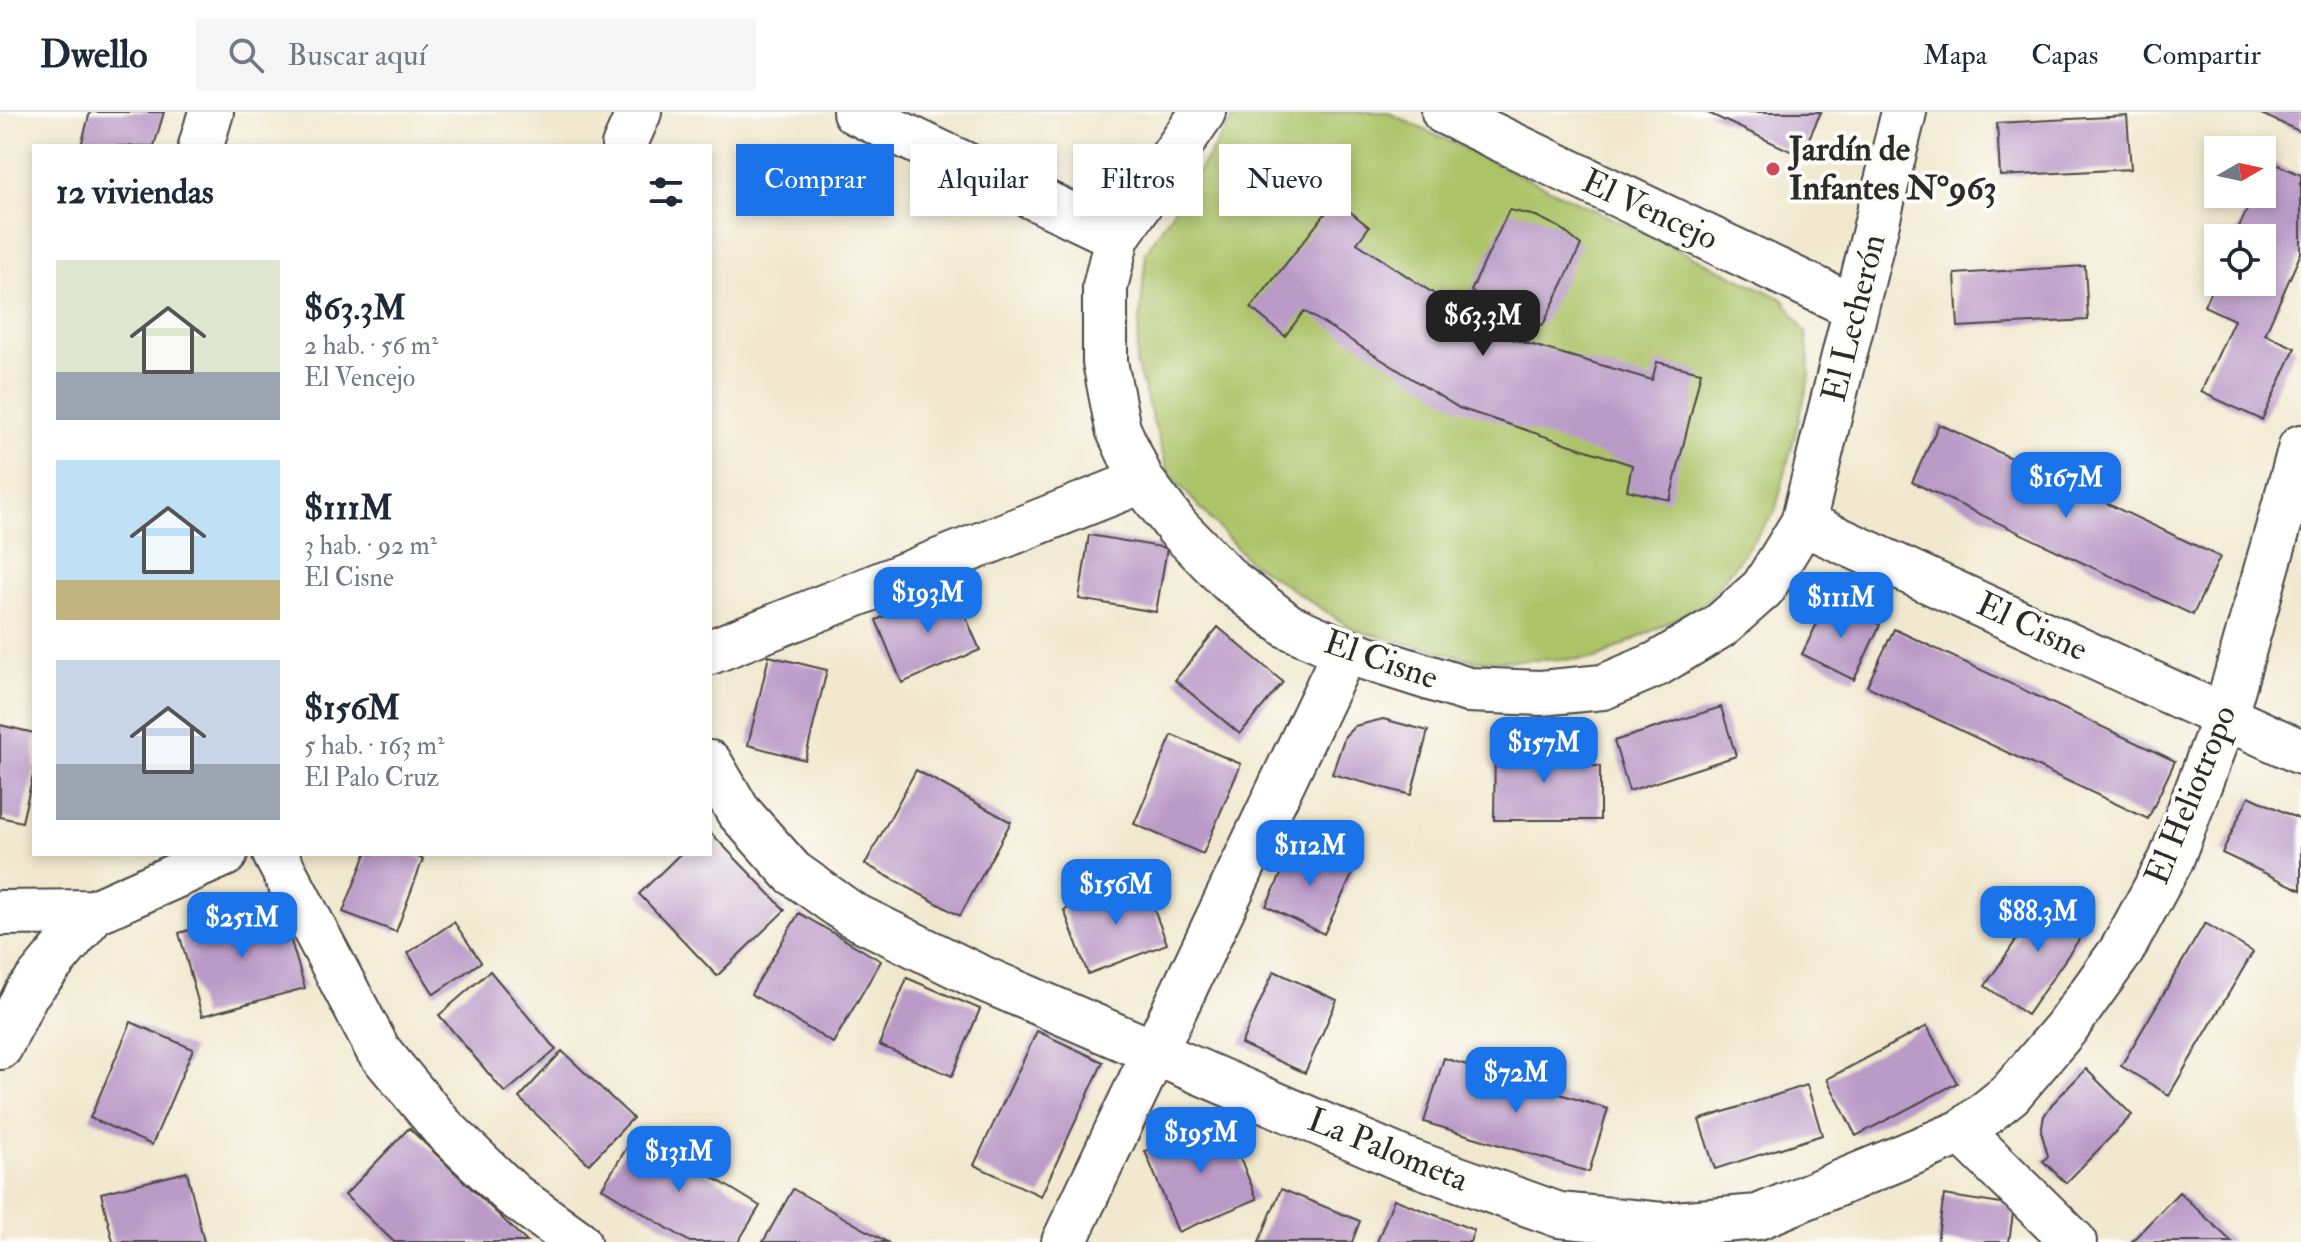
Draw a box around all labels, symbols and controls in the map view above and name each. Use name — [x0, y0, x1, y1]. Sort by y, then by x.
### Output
search box — [196, 19, 756, 91]
text: Dwello — [40, 31, 148, 79]
icon: search — [224, 33, 268, 77]
text: Buscar aquí — [288, 37, 427, 74]
text: Mapa — [1923, 38, 1987, 73]
text: Capas — [2031, 38, 2098, 73]
text: Compartir — [2142, 38, 2261, 73]
place label: Jardín de Infantes N°963 — [1787, 128, 1997, 210]
north arrow — [2204, 136, 2276, 208]
map controls — [2204, 136, 2276, 296]
chip: Comprar — [736, 144, 894, 216]
chip: Alquilar — [910, 144, 1057, 216]
chip: Filtros — [1073, 144, 1203, 216]
chip: Nuevo — [1219, 144, 1351, 216]
street label: El Vencejo — [1575, 160, 1725, 260]
marker: Jardín de Infantes N°963 — [1764, 160, 1782, 178]
icon: filters — [644, 170, 688, 214]
text: 12 viviendas — [56, 171, 214, 214]
button: locate — [2204, 224, 2276, 296]
street label: El Lecherón — [1812, 230, 1896, 406]
text: $63.3M — [304, 287, 406, 330]
pin: $63.3M — [1418, 290, 1548, 358]
icon: home — [120, 292, 216, 388]
text: $63.3M — [1444, 300, 1522, 332]
text: 2 hab. · 56 m² — [304, 330, 438, 362]
text: El Vencejo — [304, 362, 415, 394]
pin: $167M — [2010, 452, 2122, 520]
text: $167M — [2029, 462, 2103, 494]
text: $111M — [304, 487, 393, 530]
icon: home — [120, 492, 216, 588]
text: 3 hab. · 92 m² — [304, 530, 437, 562]
text: El Cisne — [304, 562, 394, 594]
pin: $193M — [872, 567, 984, 635]
pin: $111M — [1785, 572, 1897, 640]
text: $193M — [892, 577, 964, 609]
text: $111M — [1807, 582, 1875, 614]
street label: El Cisne — [1970, 583, 2094, 671]
street label: El Cisne — [1318, 621, 1444, 699]
text: $156M — [304, 687, 400, 730]
icon: home — [120, 692, 216, 788]
street label: El Heliotropo — [2136, 699, 2246, 891]
pin: $157M — [1488, 717, 1600, 785]
text: $157M — [1508, 727, 1580, 759]
text: 5 hab. · 163 m² — [304, 730, 444, 762]
text: El Palo Cruz — [304, 762, 439, 794]
pin: $112M — [1254, 820, 1366, 888]
text: $112M — [1274, 830, 1346, 862]
pin: $156M — [1060, 859, 1172, 927]
text: $156M — [1079, 869, 1153, 901]
pin: $88.3M — [1973, 886, 2103, 954]
pin: $251M — [186, 892, 298, 960]
text: $88.3M — [1998, 896, 2078, 928]
text: $251M — [205, 902, 279, 934]
pin: $72M — [1469, 1047, 1563, 1115]
text: $72M — [1484, 1057, 1549, 1089]
street label: La Palometa — [1301, 1098, 1475, 1202]
pin: $195M — [1145, 1107, 1257, 1175]
text: $195M — [1164, 1117, 1238, 1149]
pin: $131M — [623, 1126, 735, 1194]
text: $131M — [645, 1136, 713, 1168]

